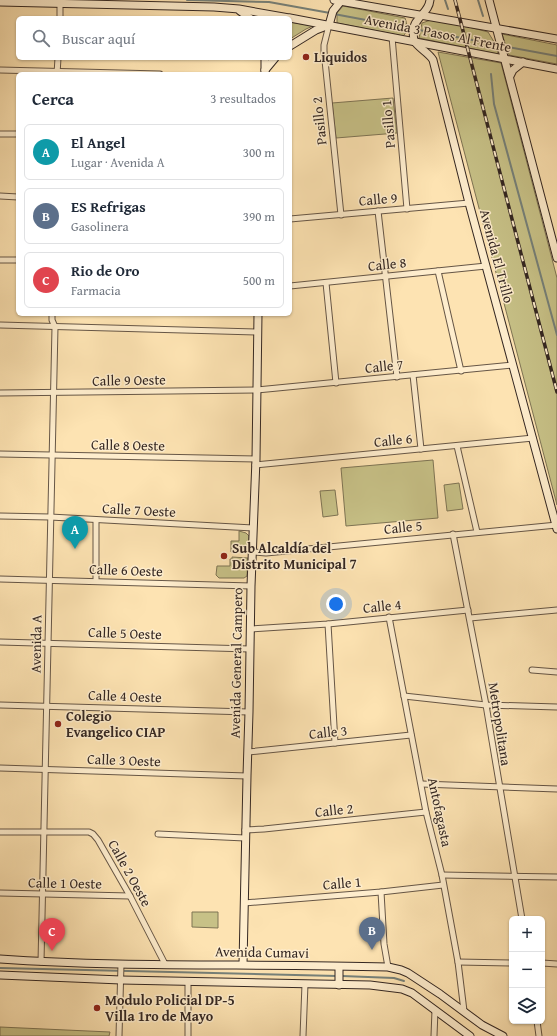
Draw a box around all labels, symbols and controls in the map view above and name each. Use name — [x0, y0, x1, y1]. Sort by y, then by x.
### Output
street label: Avenida 3 Pasos Al Frente — [363, 9, 514, 57]
search box — [16, 16, 292, 60]
icon: search — [30, 27, 52, 49]
text: Buscar aquí — [62, 28, 135, 49]
place label: Liquidos — [314, 47, 367, 67]
marker: Liquidos — [301, 52, 311, 62]
text: Cerca — [32, 86, 74, 111]
text: 3 resultados — [210, 89, 276, 108]
street label: Pasillo 2 — [307, 96, 331, 146]
street label: Pasillo 1 — [376, 99, 400, 149]
text: El Angel — [71, 132, 125, 153]
text: A — [42, 143, 50, 162]
text: 300 m — [243, 143, 275, 162]
text: Lugar · Avenida A — [71, 153, 165, 172]
street label: Calle 9 — [358, 187, 398, 211]
text: ES Refrigas — [71, 196, 146, 217]
text: B — [42, 207, 50, 226]
text: 390 m — [243, 207, 275, 226]
street label: Avenida El Trillo — [475, 207, 519, 305]
text: Gasolinera — [71, 217, 129, 236]
street label: Calle 8 — [367, 252, 407, 276]
text: Rio de Oro — [71, 260, 140, 281]
text: C — [42, 271, 50, 290]
text: 500 m — [243, 271, 275, 290]
text: Farmacia — [71, 281, 121, 300]
street label: Calle 7 — [364, 354, 404, 378]
street label: Calle 9 Oeste — [92, 369, 166, 391]
street label: Calle 6 — [373, 428, 413, 452]
street label: Calle 8 Oeste — [91, 434, 165, 456]
street label: Calle 7 Oeste — [102, 498, 177, 522]
street label: Calle 5 — [383, 515, 423, 539]
pin: A — [62, 516, 88, 549]
place label: Sub Alcaldía del Distrito Municipal 7 — [232, 538, 357, 574]
marker: Sub Alcaldía del Distrito Municipal 7 — [219, 551, 229, 561]
street label: Calle 6 Oeste — [89, 559, 164, 581]
street label: Avenida General Campero — [225, 587, 247, 739]
your location — [326, 594, 346, 614]
street label: Calle 4 — [362, 594, 402, 618]
street label: Avenida A — [25, 614, 47, 673]
street label: Calle 5 Oeste — [88, 622, 163, 644]
street label: Metropolitana — [484, 681, 517, 768]
street label: Calle 4 Oeste — [88, 685, 163, 707]
place label: Colegio Evangelico CIAP — [66, 706, 166, 742]
marker: Colegio Evangelico CIAP — [53, 719, 63, 729]
street label: Calle 3 — [308, 720, 348, 744]
street label: Calle 3 Oeste — [87, 749, 162, 771]
street label: Antofagasta — [423, 776, 457, 849]
street label: Calle 2 — [314, 798, 354, 822]
street label: Calle 2 Oeste — [103, 836, 157, 910]
street label: Calle 1 — [322, 871, 362, 895]
street label: Calle 1 Oeste — [28, 872, 102, 894]
map controls — [509, 916, 545, 1024]
button: + — [509, 916, 545, 952]
pin: B — [359, 917, 385, 950]
pin: C — [39, 918, 65, 951]
street label: Avenida Cumavi — [215, 941, 309, 963]
button: − — [509, 952, 545, 988]
button: layers — [509, 988, 545, 1024]
place label: Modulo Policial DP-5 Villa 1ro de Mayo — [105, 990, 235, 1026]
marker: Modulo Policial DP-5 Villa 1ro de Mayo — [92, 1003, 102, 1013]

